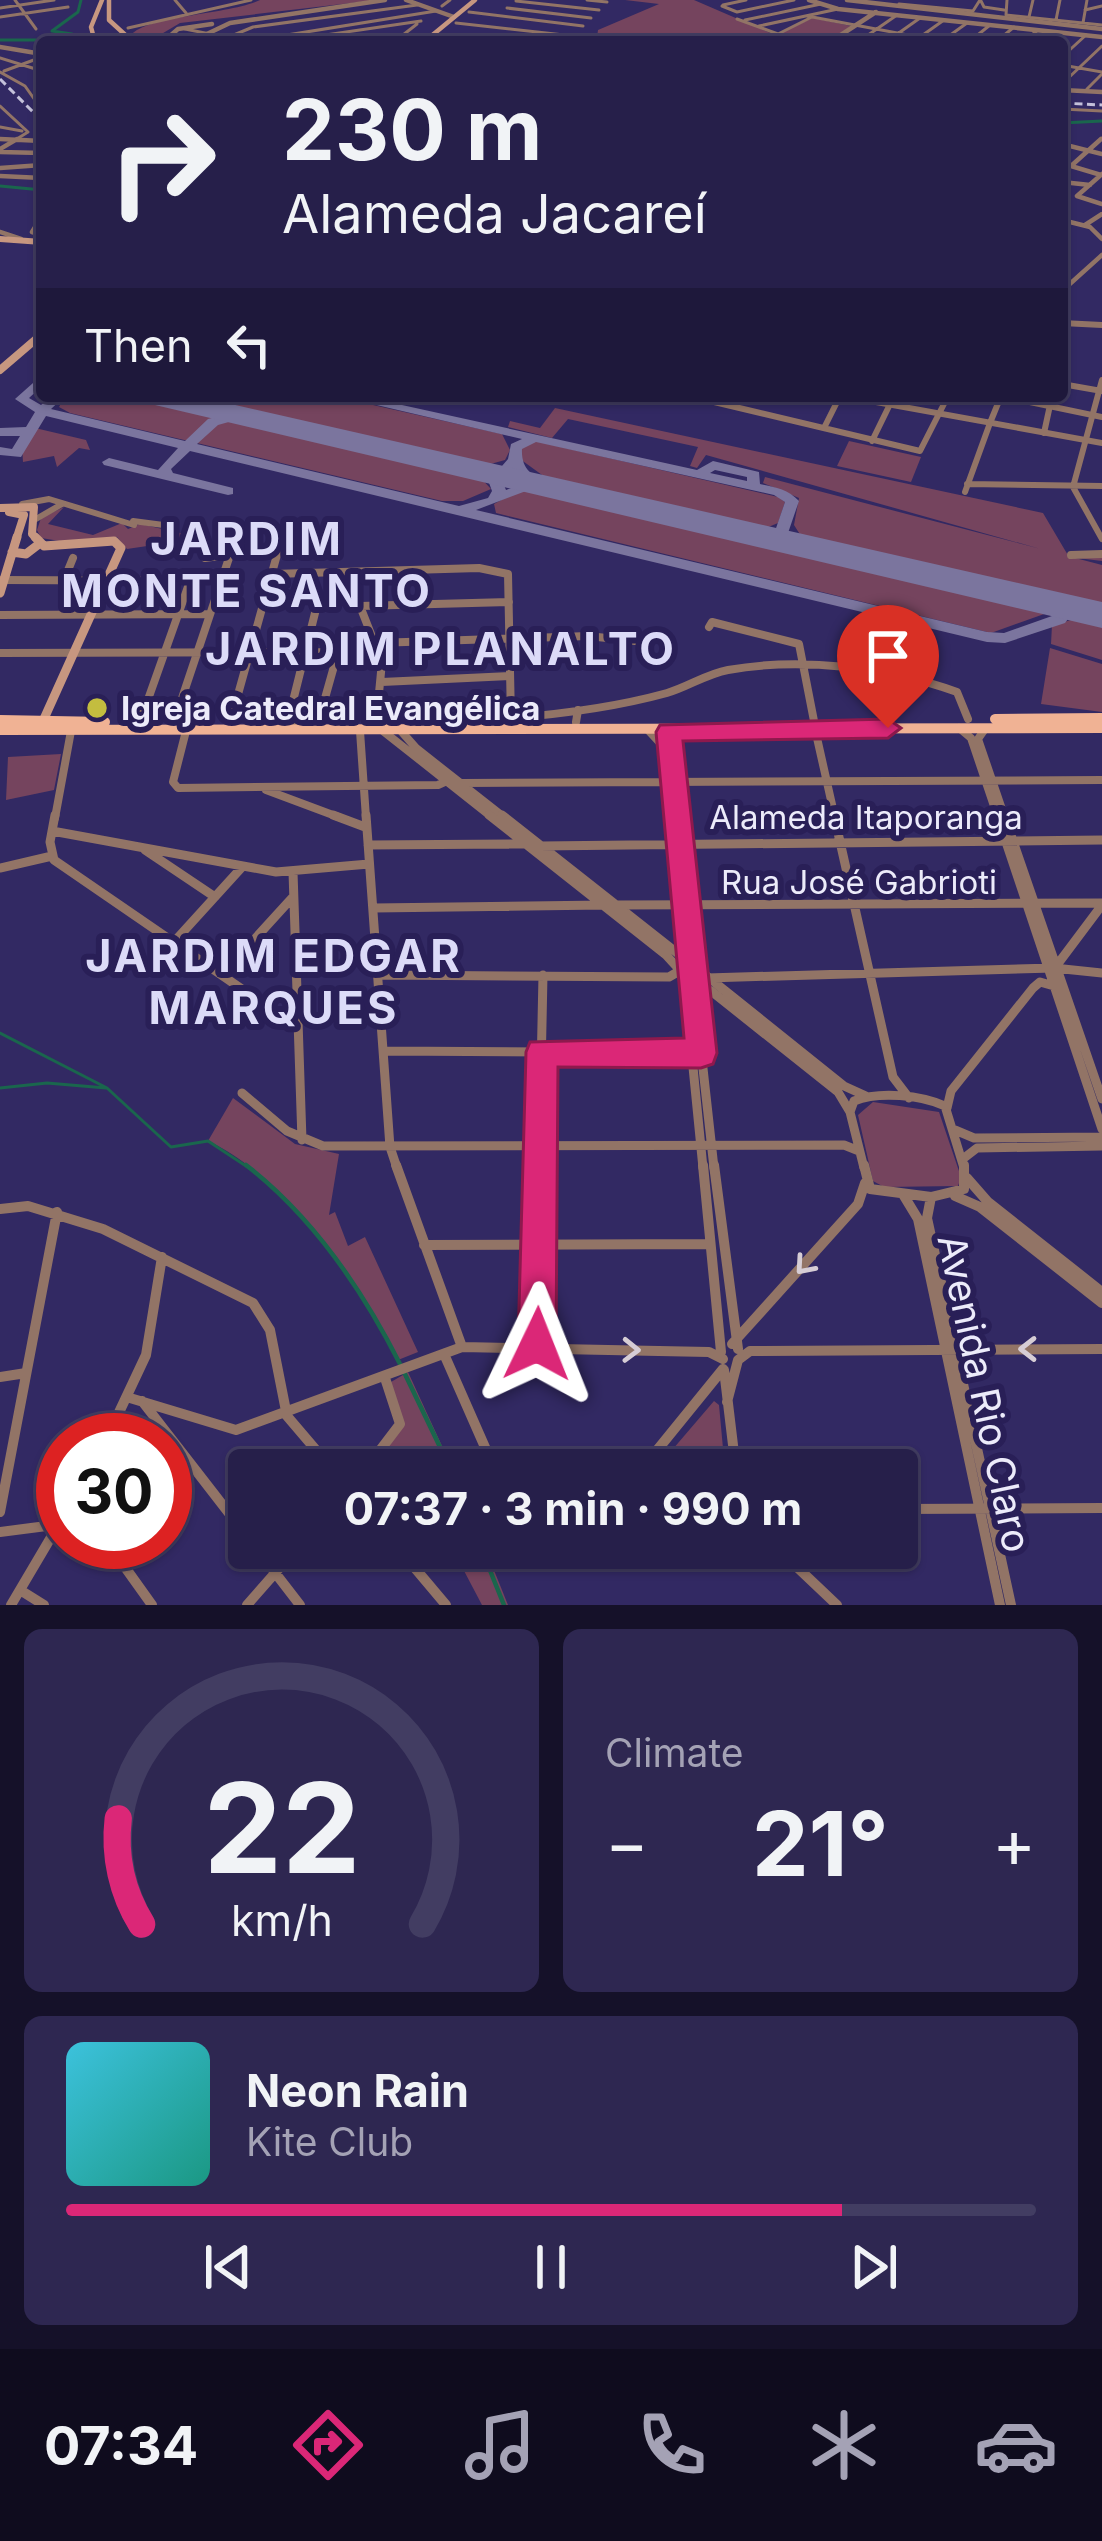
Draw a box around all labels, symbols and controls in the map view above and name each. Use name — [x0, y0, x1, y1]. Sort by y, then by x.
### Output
text: 230 m — [282, 79, 542, 180]
icon: right — [84, 84, 240, 240]
text: Alameda Jacareí — [282, 181, 707, 246]
icon: left — [216, 312, 282, 378]
text: Then — [84, 318, 192, 373]
district label: JARDIM MONTE SANTO — [61, 511, 433, 618]
pin — [837, 605, 939, 728]
district label: JARDIM PLANALTO — [205, 621, 677, 676]
icon: arrive — [855, 623, 921, 689]
place label: Igreja Catedral Evangélica — [121, 688, 541, 728]
marker: Igreja Catedral Evangélica — [84, 695, 110, 721]
street label: Alameda Itaporanga — [709, 797, 1023, 837]
street label: Rua José Gabrioti — [721, 862, 997, 902]
district label: JARDIM EDGAR MARQUES — [85, 928, 463, 1035]
street label: Avenida Rio Claro — [928, 1230, 1042, 1556]
one-way arrow — [797, 1252, 818, 1274]
position arrow — [474, 1281, 600, 1407]
one-way arrow — [1018, 1336, 1036, 1362]
one-way arrow — [623, 1337, 641, 1363]
speed limit sign: 30 — [36, 1413, 192, 1569]
text: 07:37 · 3 min · 990 m — [344, 1481, 802, 1536]
text: Climate — [605, 1729, 744, 1776]
text: 22 — [203, 1752, 360, 1903]
text: 21° — [752, 1789, 889, 1898]
text: − — [605, 1803, 649, 1883]
text: + — [992, 1803, 1036, 1883]
text: km/h — [231, 1893, 332, 1945]
text: Neon Rain — [246, 2063, 469, 2118]
text: Kite Club — [246, 2118, 413, 2165]
icon: previous — [195, 2234, 261, 2300]
icon: pause — [518, 2234, 584, 2300]
icon: next — [841, 2234, 907, 2300]
icon: directions — [286, 2403, 370, 2487]
icon: music — [458, 2403, 542, 2487]
icon: phone — [630, 2403, 714, 2487]
icon: climate — [802, 2403, 886, 2487]
icon: car — [974, 2403, 1058, 2487]
text: 07:34 — [44, 2413, 198, 2478]

